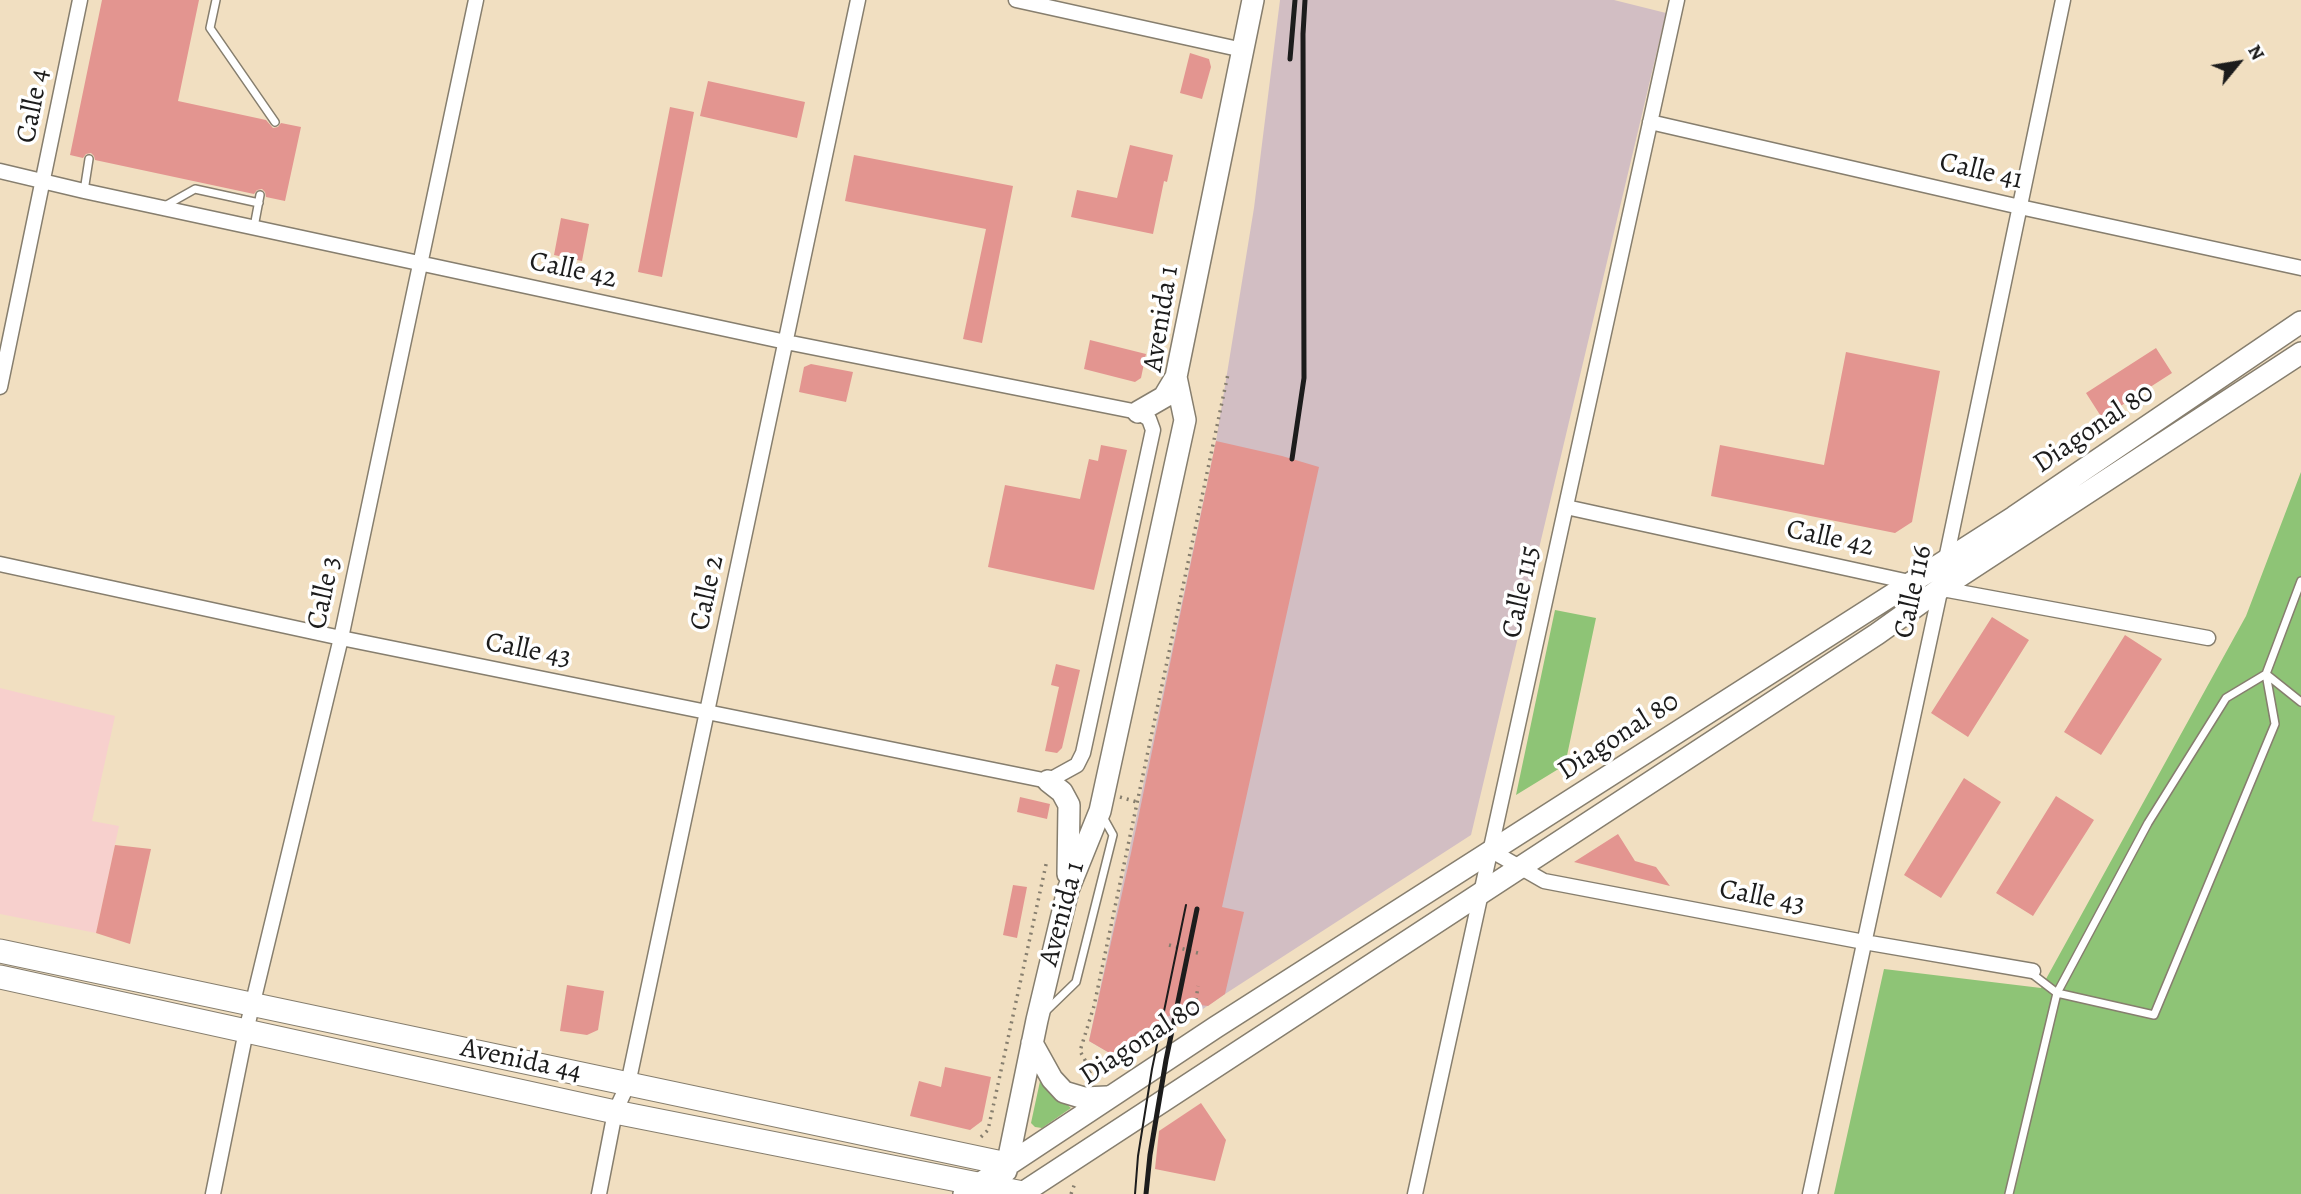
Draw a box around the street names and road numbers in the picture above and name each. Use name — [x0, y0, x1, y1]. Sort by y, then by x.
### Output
street label: Calle 4 — [10, 66, 58, 146]
street label: Calle 41 — [1936, 146, 2026, 198]
street label: Calle 42 — [526, 245, 620, 297]
street label: Avenida 1 — [1137, 264, 1187, 374]
street label: Diagonal 80 — [2027, 377, 2161, 481]
street label: Calle 42 — [1783, 513, 1877, 565]
street label: Calle 116 — [1888, 542, 1940, 642]
street label: Calle 115 — [1496, 543, 1548, 641]
street label: Calle 3 — [301, 553, 349, 633]
street label: Calle 2 — [684, 553, 732, 633]
street label: Calle 43 — [482, 626, 574, 676]
street label: Diagonal 80 — [1552, 685, 1686, 789]
street label: Avenida 1 — [1033, 858, 1093, 970]
street label: Calle 43 — [1716, 873, 1808, 923]
street label: Diagonal 80 — [1074, 990, 1208, 1094]
street label: Avenida 44 — [458, 1032, 584, 1090]

